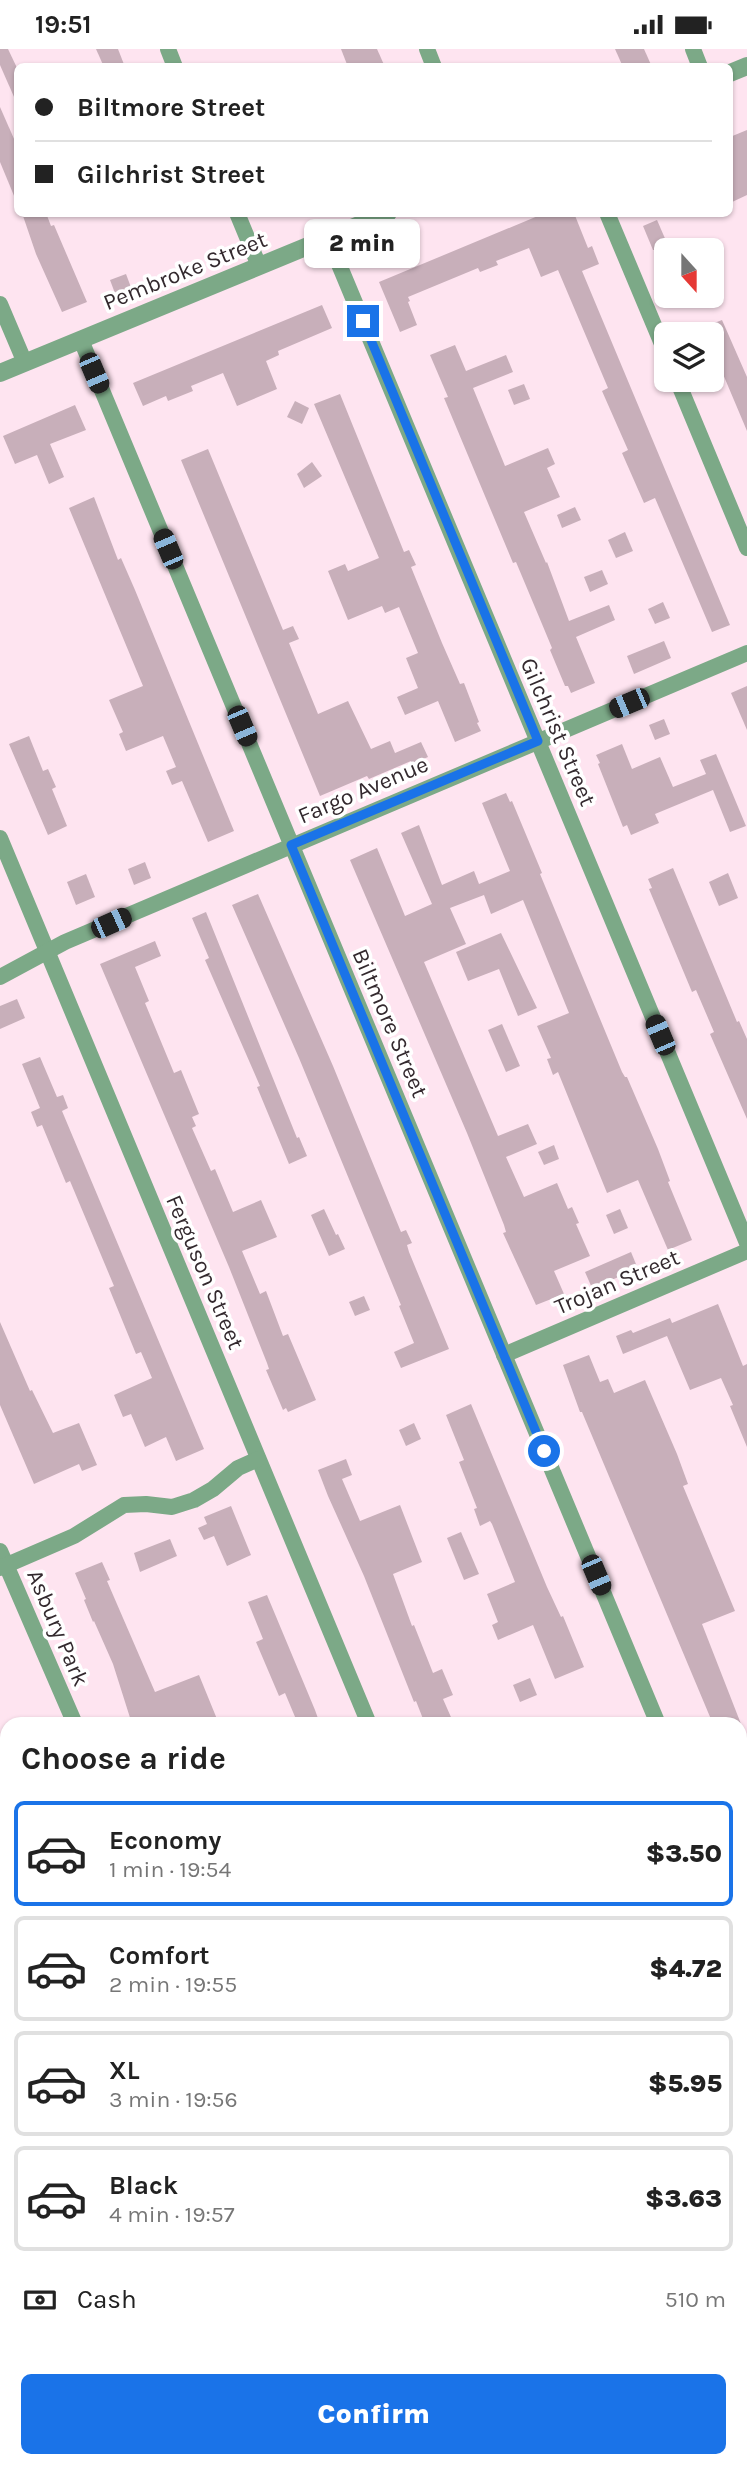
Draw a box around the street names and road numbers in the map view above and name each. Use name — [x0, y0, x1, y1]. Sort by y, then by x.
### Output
street label: Pembroke Street — [99, 226, 271, 316]
street label: Gilchrist Street — [515, 654, 602, 810]
street label: Fargo Avenue — [294, 750, 432, 830]
street label: Biltmore Street — [347, 945, 434, 1102]
street label: Ferguson Street — [160, 1191, 250, 1354]
street label: Trojan Street — [550, 1243, 684, 1320]
street label: Asbury Park — [21, 1566, 95, 1690]

